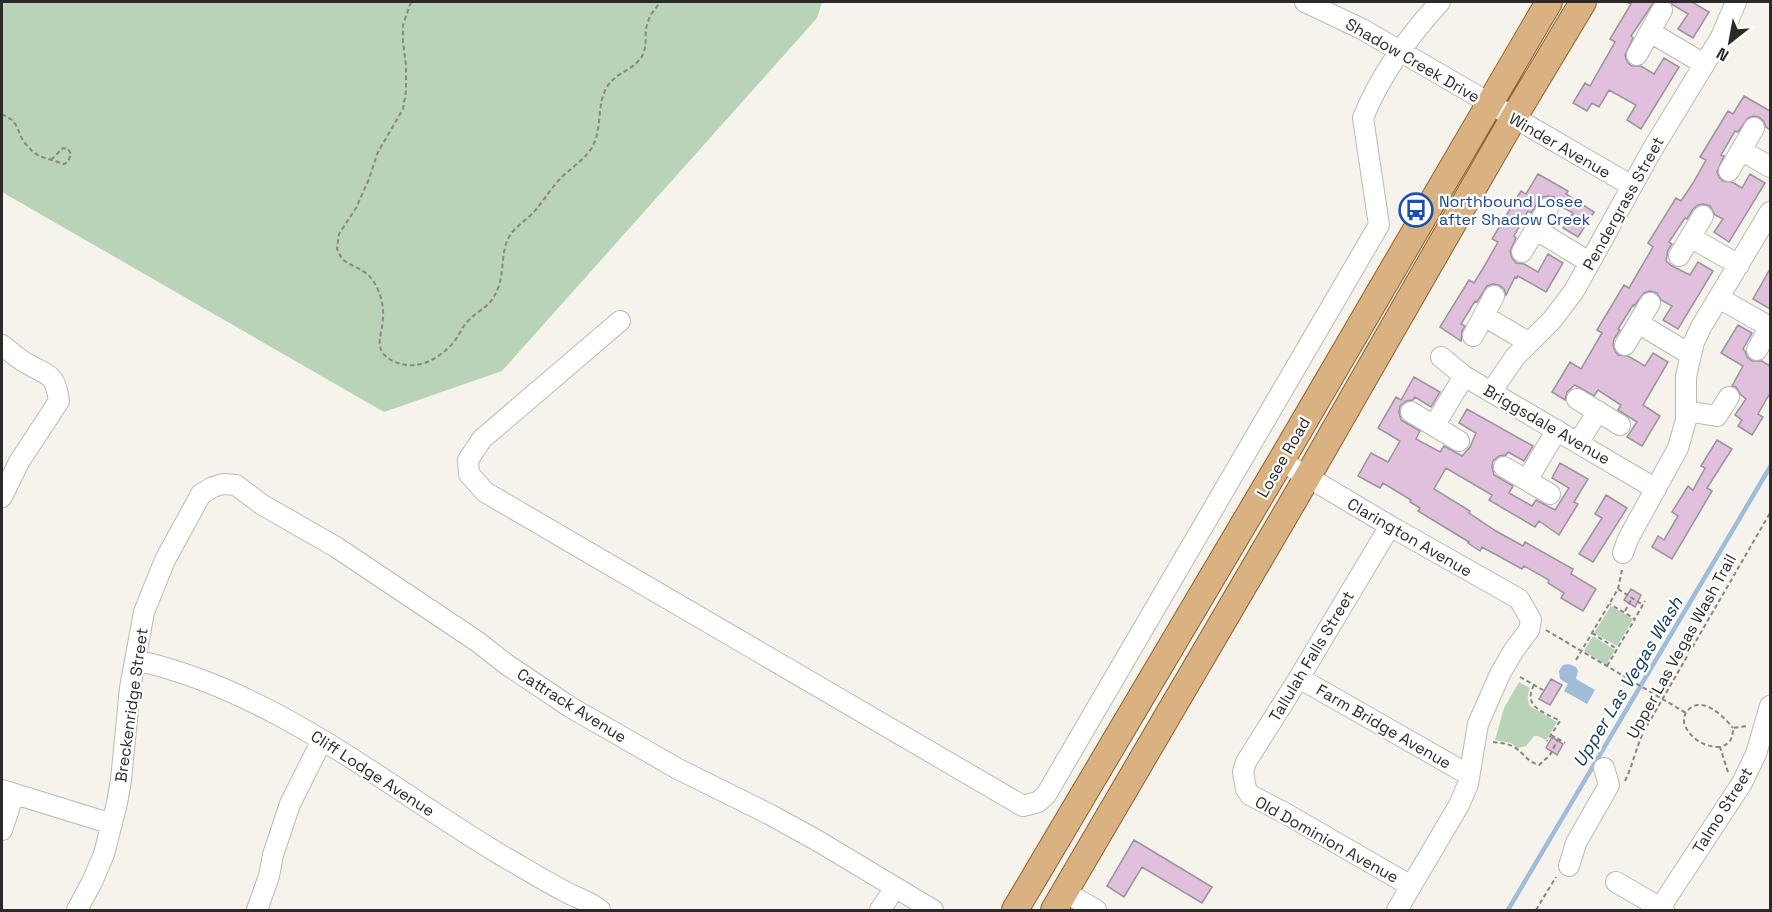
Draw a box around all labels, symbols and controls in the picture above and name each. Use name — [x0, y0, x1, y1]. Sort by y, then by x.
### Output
north arrow — [1700, 12, 1760, 72]
street label: Shadow Creek Drive — [1342, 13, 1484, 107]
text: N — [1713, 43, 1733, 66]
street label: Winder Avenue — [1505, 108, 1614, 183]
street label: Pendergrass Street — [1578, 133, 1669, 274]
place label: Northbound Losee after Shadow Creek — [1439, 191, 1591, 230]
bus stop icon: Northbound Losee after Shadow Creek — [1398, 192, 1434, 228]
street label: Briggsdale Avenue — [1480, 380, 1614, 469]
street label: Losee Road — [1252, 413, 1315, 501]
street label: Clarington Avenue — [1344, 493, 1476, 582]
street label: Upper Las Vegas Wash Trail — [1622, 550, 1740, 742]
street label: Tallulah Falls Street — [1264, 587, 1359, 725]
water label: Upper Las Vegas Wash — [1569, 593, 1687, 771]
street label: Breckenridge Street — [110, 626, 153, 784]
street label: Cattrack Avenue — [513, 663, 630, 748]
street label: Farm Bridge Avenue — [1312, 679, 1455, 774]
street label: Cliff Lodge Avenue — [307, 726, 439, 821]
street label: Talmo Street — [1688, 763, 1757, 857]
street label: Old Dominion Avenue — [1251, 791, 1402, 888]

